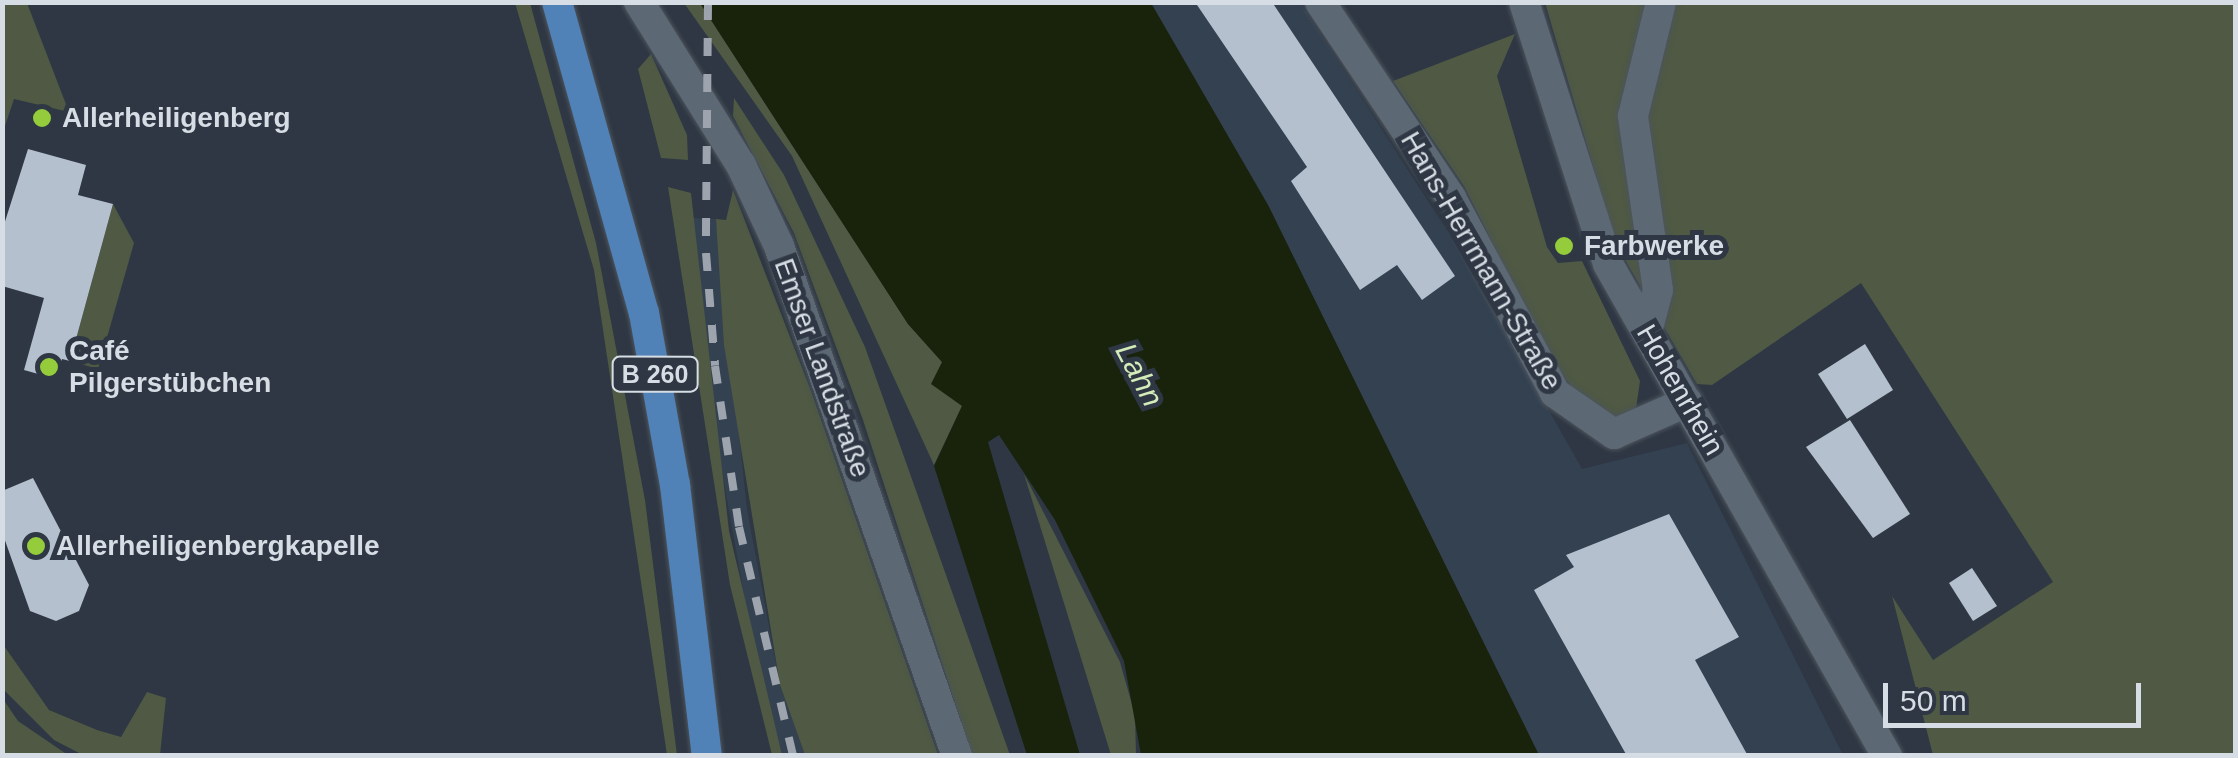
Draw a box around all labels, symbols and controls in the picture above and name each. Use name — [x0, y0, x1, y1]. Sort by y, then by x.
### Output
place label: Allerheiligenberg — [62, 101, 291, 135]
marker: Allerheiligenberg — [31, 107, 53, 129]
street label: Hans-Herrmann-Straße — [1393, 126, 1569, 396]
place label: Farbwerke — [1584, 229, 1724, 263]
marker: Farbwerke — [1553, 235, 1575, 257]
street label: Emser Landstraße — [767, 254, 877, 482]
street label: Hohenrhein — [1629, 319, 1731, 461]
place label: Café Pilgerstübchen — [69, 334, 271, 400]
water label: Lahn — [1107, 337, 1171, 413]
road number: B 260 — [610, 354, 700, 394]
marker: Café Pilgerstübchen — [38, 356, 60, 378]
place label: Allerheiligenbergkapelle — [56, 529, 380, 563]
marker: Allerheiligenbergkapelle — [25, 535, 47, 557]
scale bar — [1888, 663, 2146, 725]
text: 50 m — [1900, 684, 1967, 717]

